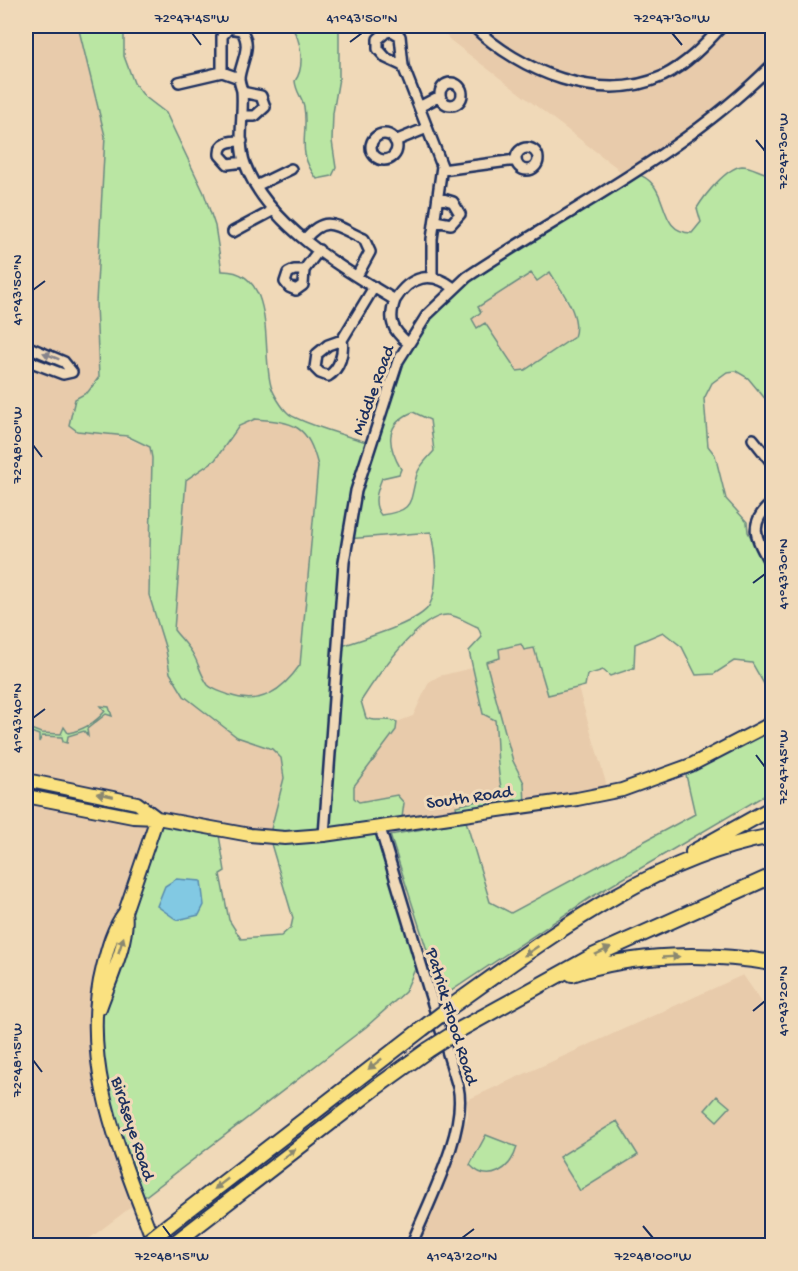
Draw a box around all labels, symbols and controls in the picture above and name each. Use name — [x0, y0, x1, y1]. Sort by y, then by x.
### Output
text: 72°47'45"W — [154, 10, 230, 28]
text: 41°43'50"N — [326, 10, 398, 28]
text: 72°47'30"W — [633, 10, 710, 28]
text: 72°47'30"W — [775, 113, 793, 190]
text: 41°43'50"N — [9, 254, 27, 326]
street label: Middle Road — [348, 342, 401, 439]
one-way arrow — [42, 351, 60, 360]
text: 72°48'00"W — [9, 406, 27, 485]
text: 41°43'30"N — [775, 538, 793, 609]
text: 41°43'40"N — [9, 683, 27, 753]
text: 72°47'45"W — [775, 729, 793, 805]
street label: South Road — [425, 782, 515, 815]
one-way arrow — [96, 790, 114, 800]
one-way arrow — [117, 936, 127, 954]
street label: Patrick Flood Road — [420, 945, 482, 1089]
one-way arrow — [523, 945, 539, 956]
one-way arrow — [595, 947, 612, 956]
one-way arrow — [662, 953, 681, 962]
text: 41°43'20"N — [775, 966, 793, 1036]
text: 72°48'15"W — [9, 1023, 27, 1098]
one-way arrow — [367, 1058, 383, 1071]
street label: Birdseye Road — [105, 1073, 159, 1185]
one-way arrow — [281, 1149, 296, 1161]
one-way arrow — [213, 1177, 229, 1190]
text: 72°48'15"W — [134, 1248, 209, 1266]
text: 41°43'20"N — [427, 1248, 497, 1266]
text: 72°48'00"W — [613, 1248, 692, 1266]

